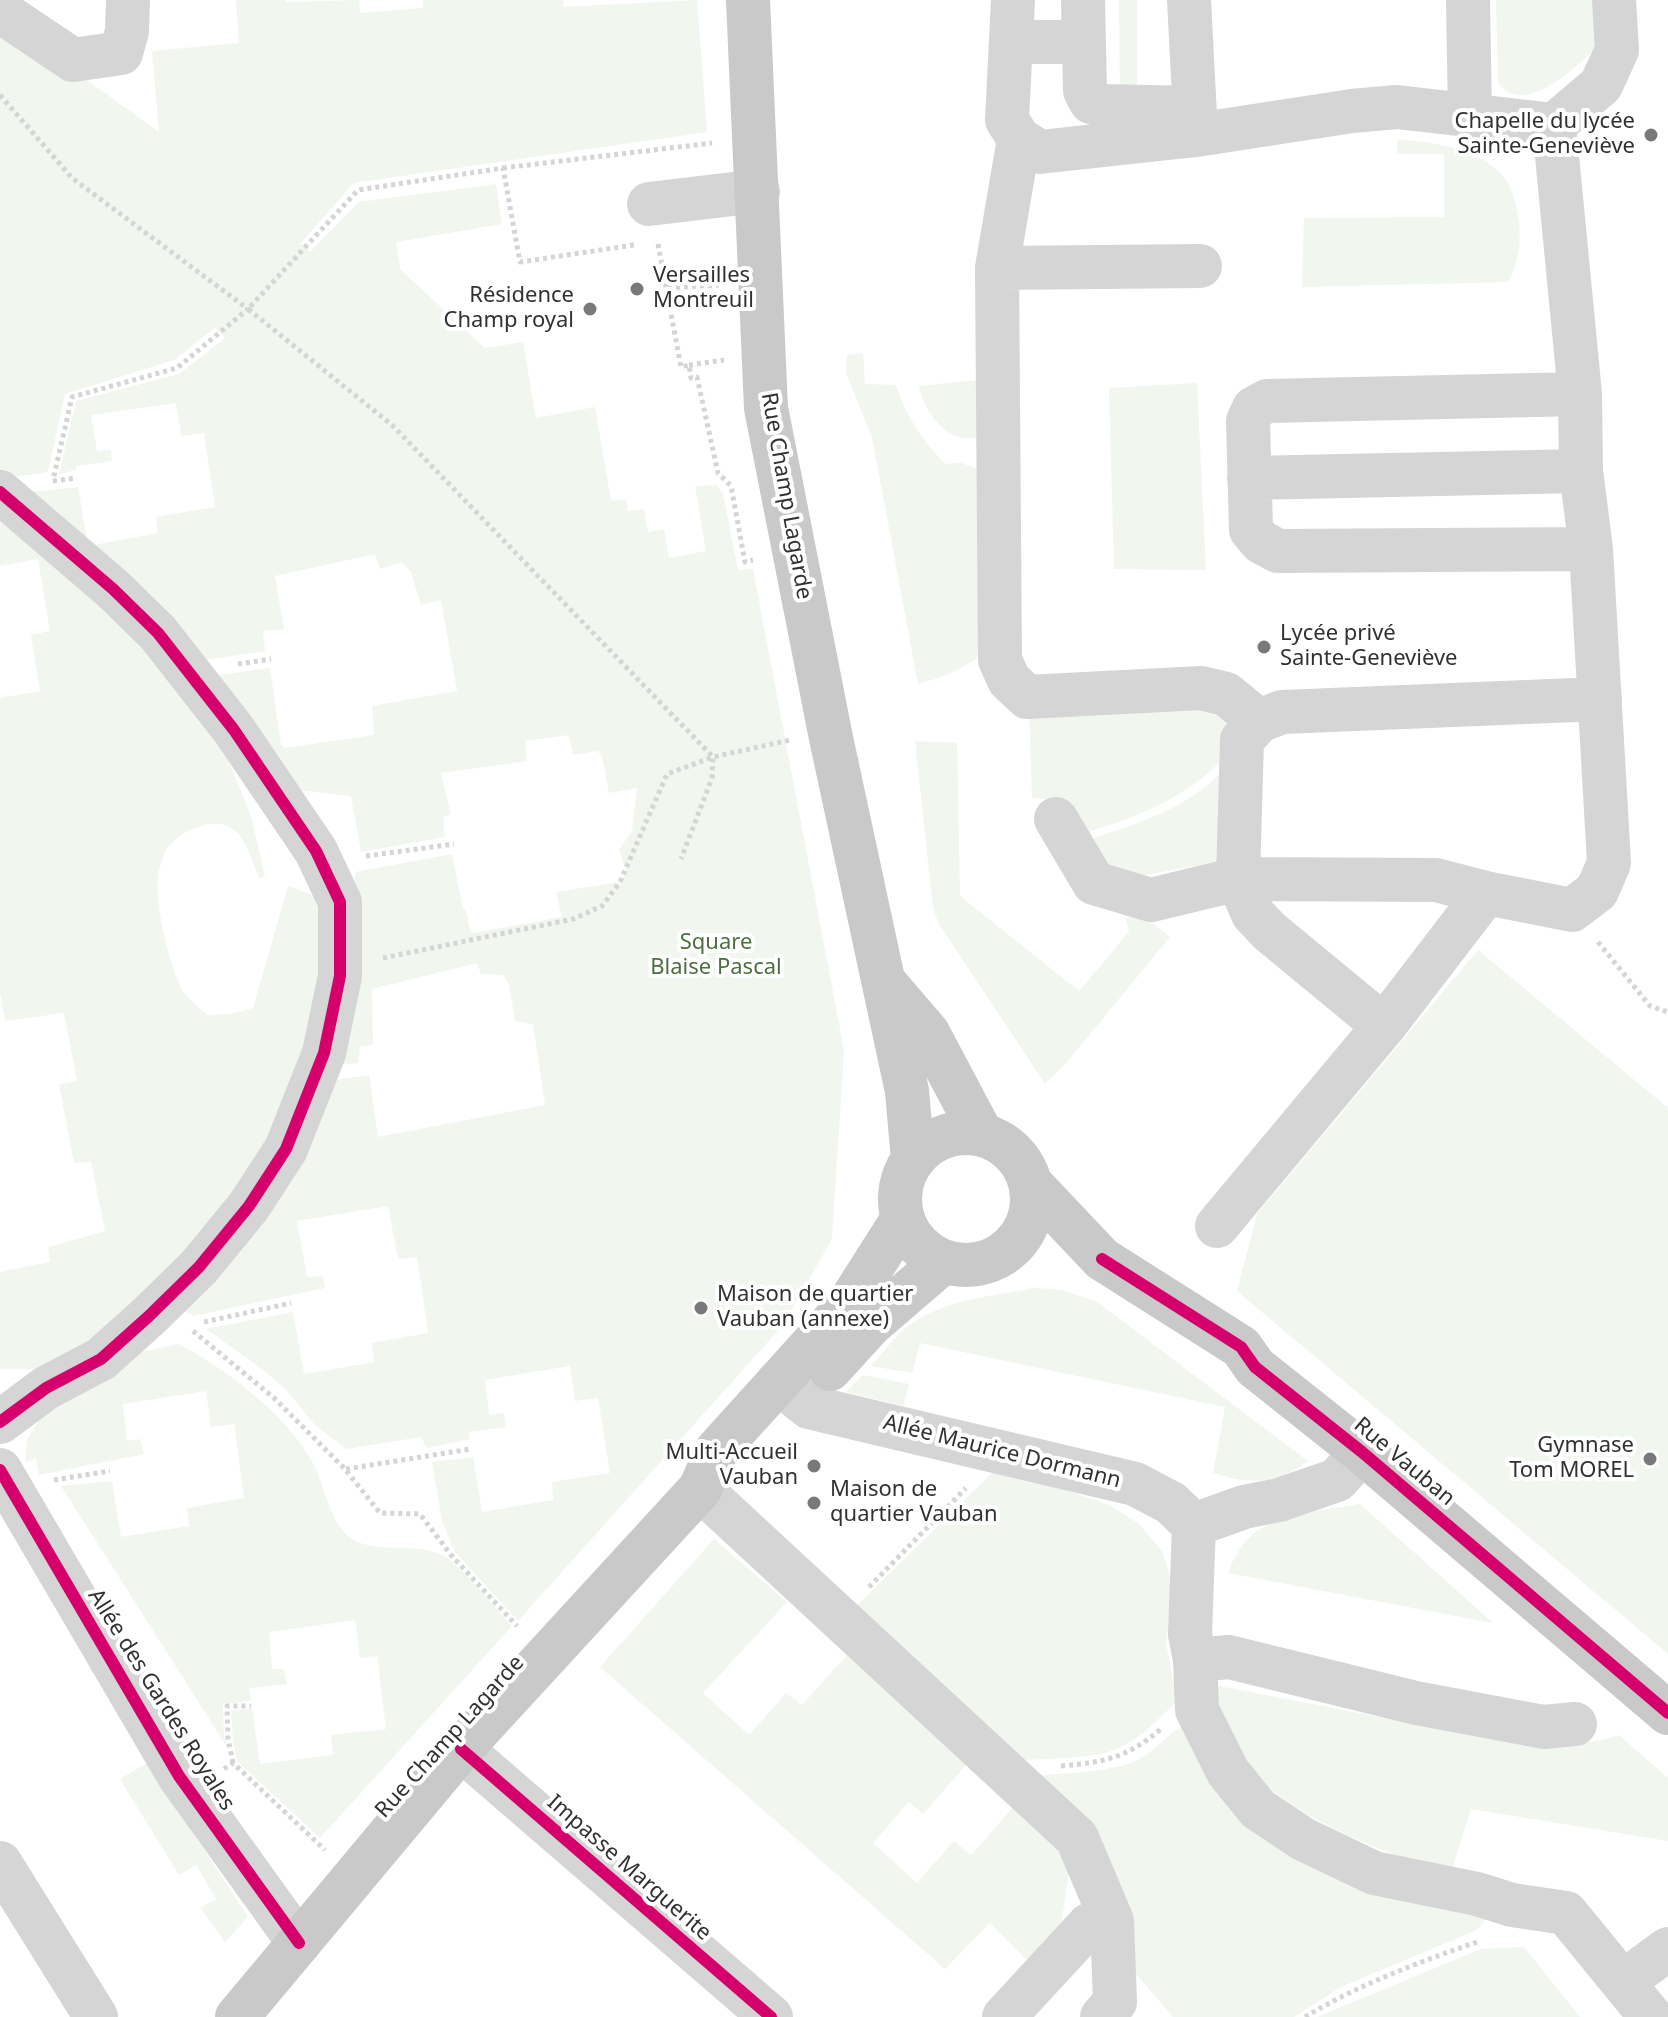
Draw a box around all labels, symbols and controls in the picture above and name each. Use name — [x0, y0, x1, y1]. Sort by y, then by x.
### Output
place label: Chapelle du lycée Sainte-Geneviève — [1455, 109, 1635, 160]
marker: Chapelle du lycée Sainte-Geneviève — [1642, 126, 1660, 144]
place label: Versailles Montreuil — [653, 263, 754, 314]
marker: Versailles Montreuil — [628, 280, 646, 298]
place label: Résidence Champ royal — [444, 283, 574, 334]
marker: Résidence Champ royal — [581, 300, 599, 318]
street label: Rue Champ Lagarde — [755, 391, 817, 601]
place label: Lycée privé Sainte-Geneviève — [1280, 621, 1458, 672]
marker: Lycée privé Sainte-Geneviève — [1255, 638, 1273, 656]
park label: Square Blaise Pascal — [650, 930, 782, 982]
place label: Maison de quartier Vauban (annexe) — [717, 1282, 913, 1334]
marker: Maison de quartier Vauban (annexe) — [692, 1299, 710, 1317]
street label: Allée Maurice Dormann — [881, 1410, 1123, 1494]
street label: Rue Vauban — [1348, 1412, 1460, 1512]
place label: Gymnase Tom MOREL — [1509, 1433, 1634, 1484]
place label: Multi-Accueil Vauban — [666, 1440, 798, 1492]
marker: Gymnase Tom MOREL — [1641, 1450, 1659, 1468]
marker: Multi-Accueil Vauban — [805, 1457, 823, 1475]
place label: Maison de quartier Vauban — [830, 1477, 998, 1528]
marker: Maison de quartier Vauban — [805, 1494, 823, 1512]
street label: Allée des Gardes Royales — [82, 1584, 240, 1816]
street label: Rue Champ Lagarde — [370, 1650, 530, 1824]
street label: Impasse Marguerite — [542, 1790, 716, 1946]

